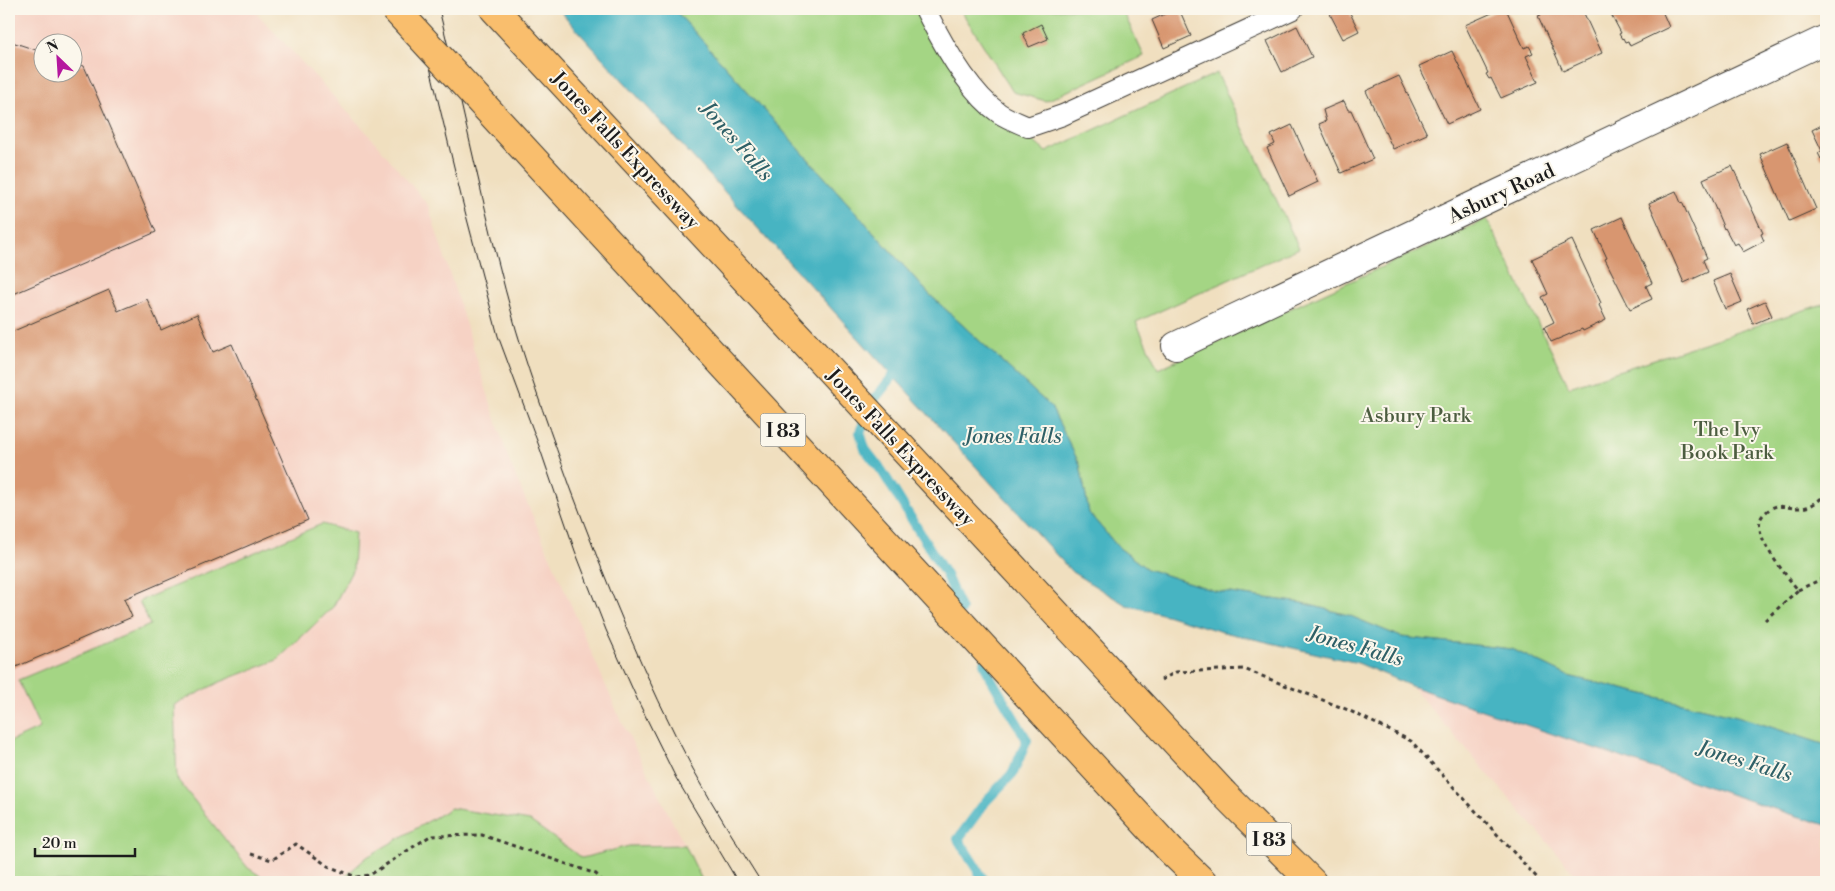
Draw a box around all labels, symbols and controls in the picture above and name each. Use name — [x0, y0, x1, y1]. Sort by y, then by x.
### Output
north arrow — [32, 32, 82, 82]
text: N — [44, 37, 62, 58]
street label: Jones Falls Expressway — [544, 66, 705, 235]
water label: Jones Falls — [693, 95, 778, 187]
street label: Asbury Road — [1443, 158, 1560, 230]
street label: Jones Falls Expressway — [819, 363, 980, 532]
park label: Asbury Park — [1360, 404, 1473, 429]
road number: I 83 — [760, 414, 806, 446]
park label: The Ivy Book Park — [1680, 418, 1775, 466]
water label: Jones Falls — [962, 424, 1062, 450]
water label: Jones Falls — [1303, 621, 1406, 673]
water label: Jones Falls — [1692, 735, 1795, 789]
road number: I 83 — [1246, 822, 1292, 856]
scale bar — [35, 826, 135, 858]
text: 20 m — [42, 834, 77, 853]

